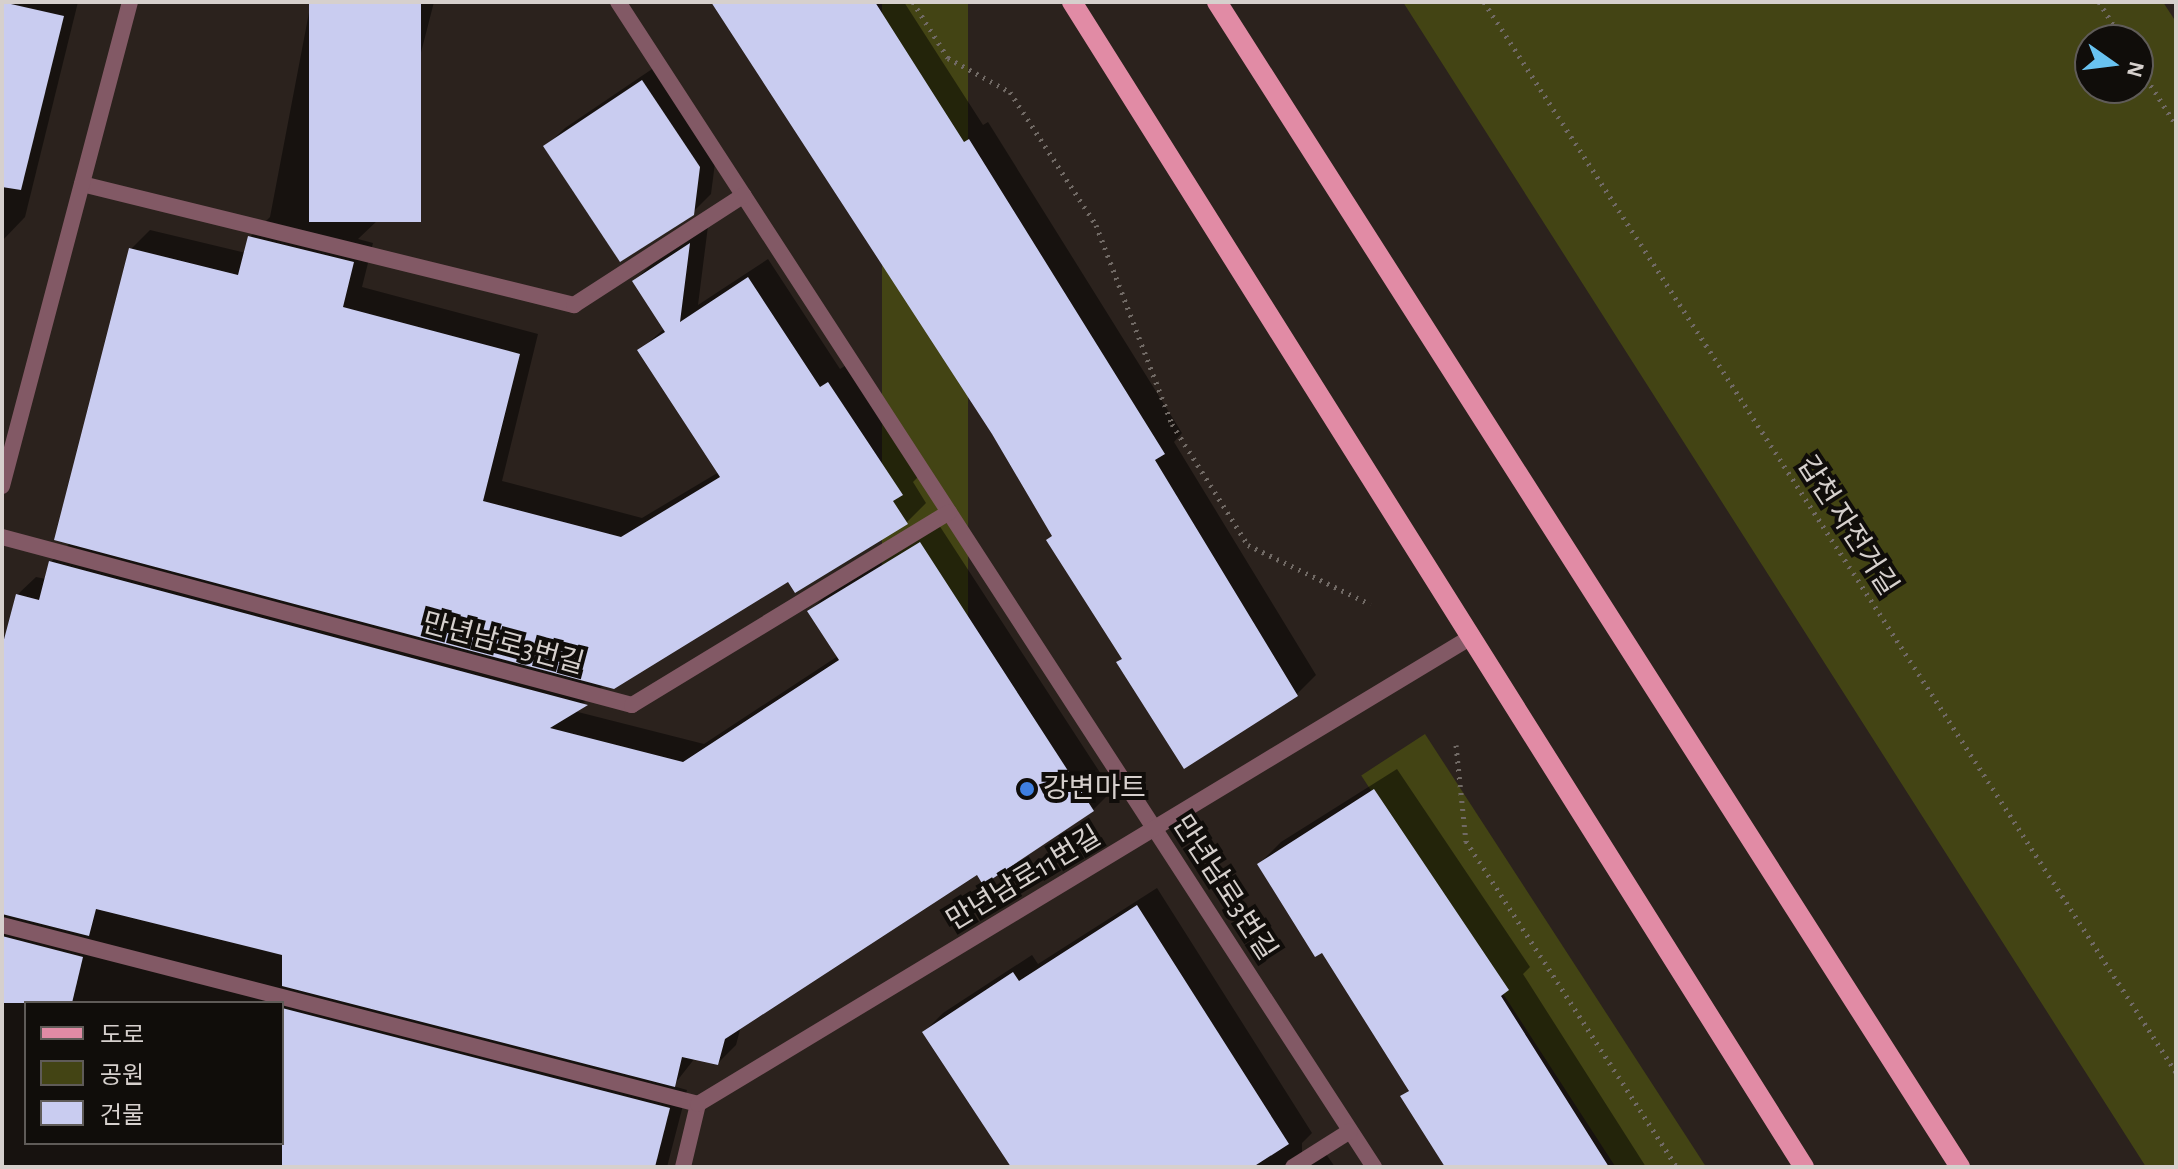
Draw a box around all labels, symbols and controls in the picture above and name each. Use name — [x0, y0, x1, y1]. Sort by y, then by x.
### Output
north arrow — [2074, 24, 2154, 104]
text: N — [2123, 59, 2148, 79]
street label: 갑천 자전거길 — [1790, 450, 1904, 602]
street label: 만년남로3번길 — [418, 606, 588, 682]
place label: 강변마트 — [1043, 772, 1146, 806]
marker: 강변마트 — [1018, 780, 1036, 798]
street label: 만년남로3번길 — [1165, 809, 1283, 967]
street label: 만년남로11번길 — [941, 820, 1107, 938]
legend — [24, 1001, 284, 1145]
text: 도로 — [100, 1024, 144, 1048]
text: 공원 — [100, 1064, 144, 1088]
text: 건물 — [100, 1104, 144, 1128]

